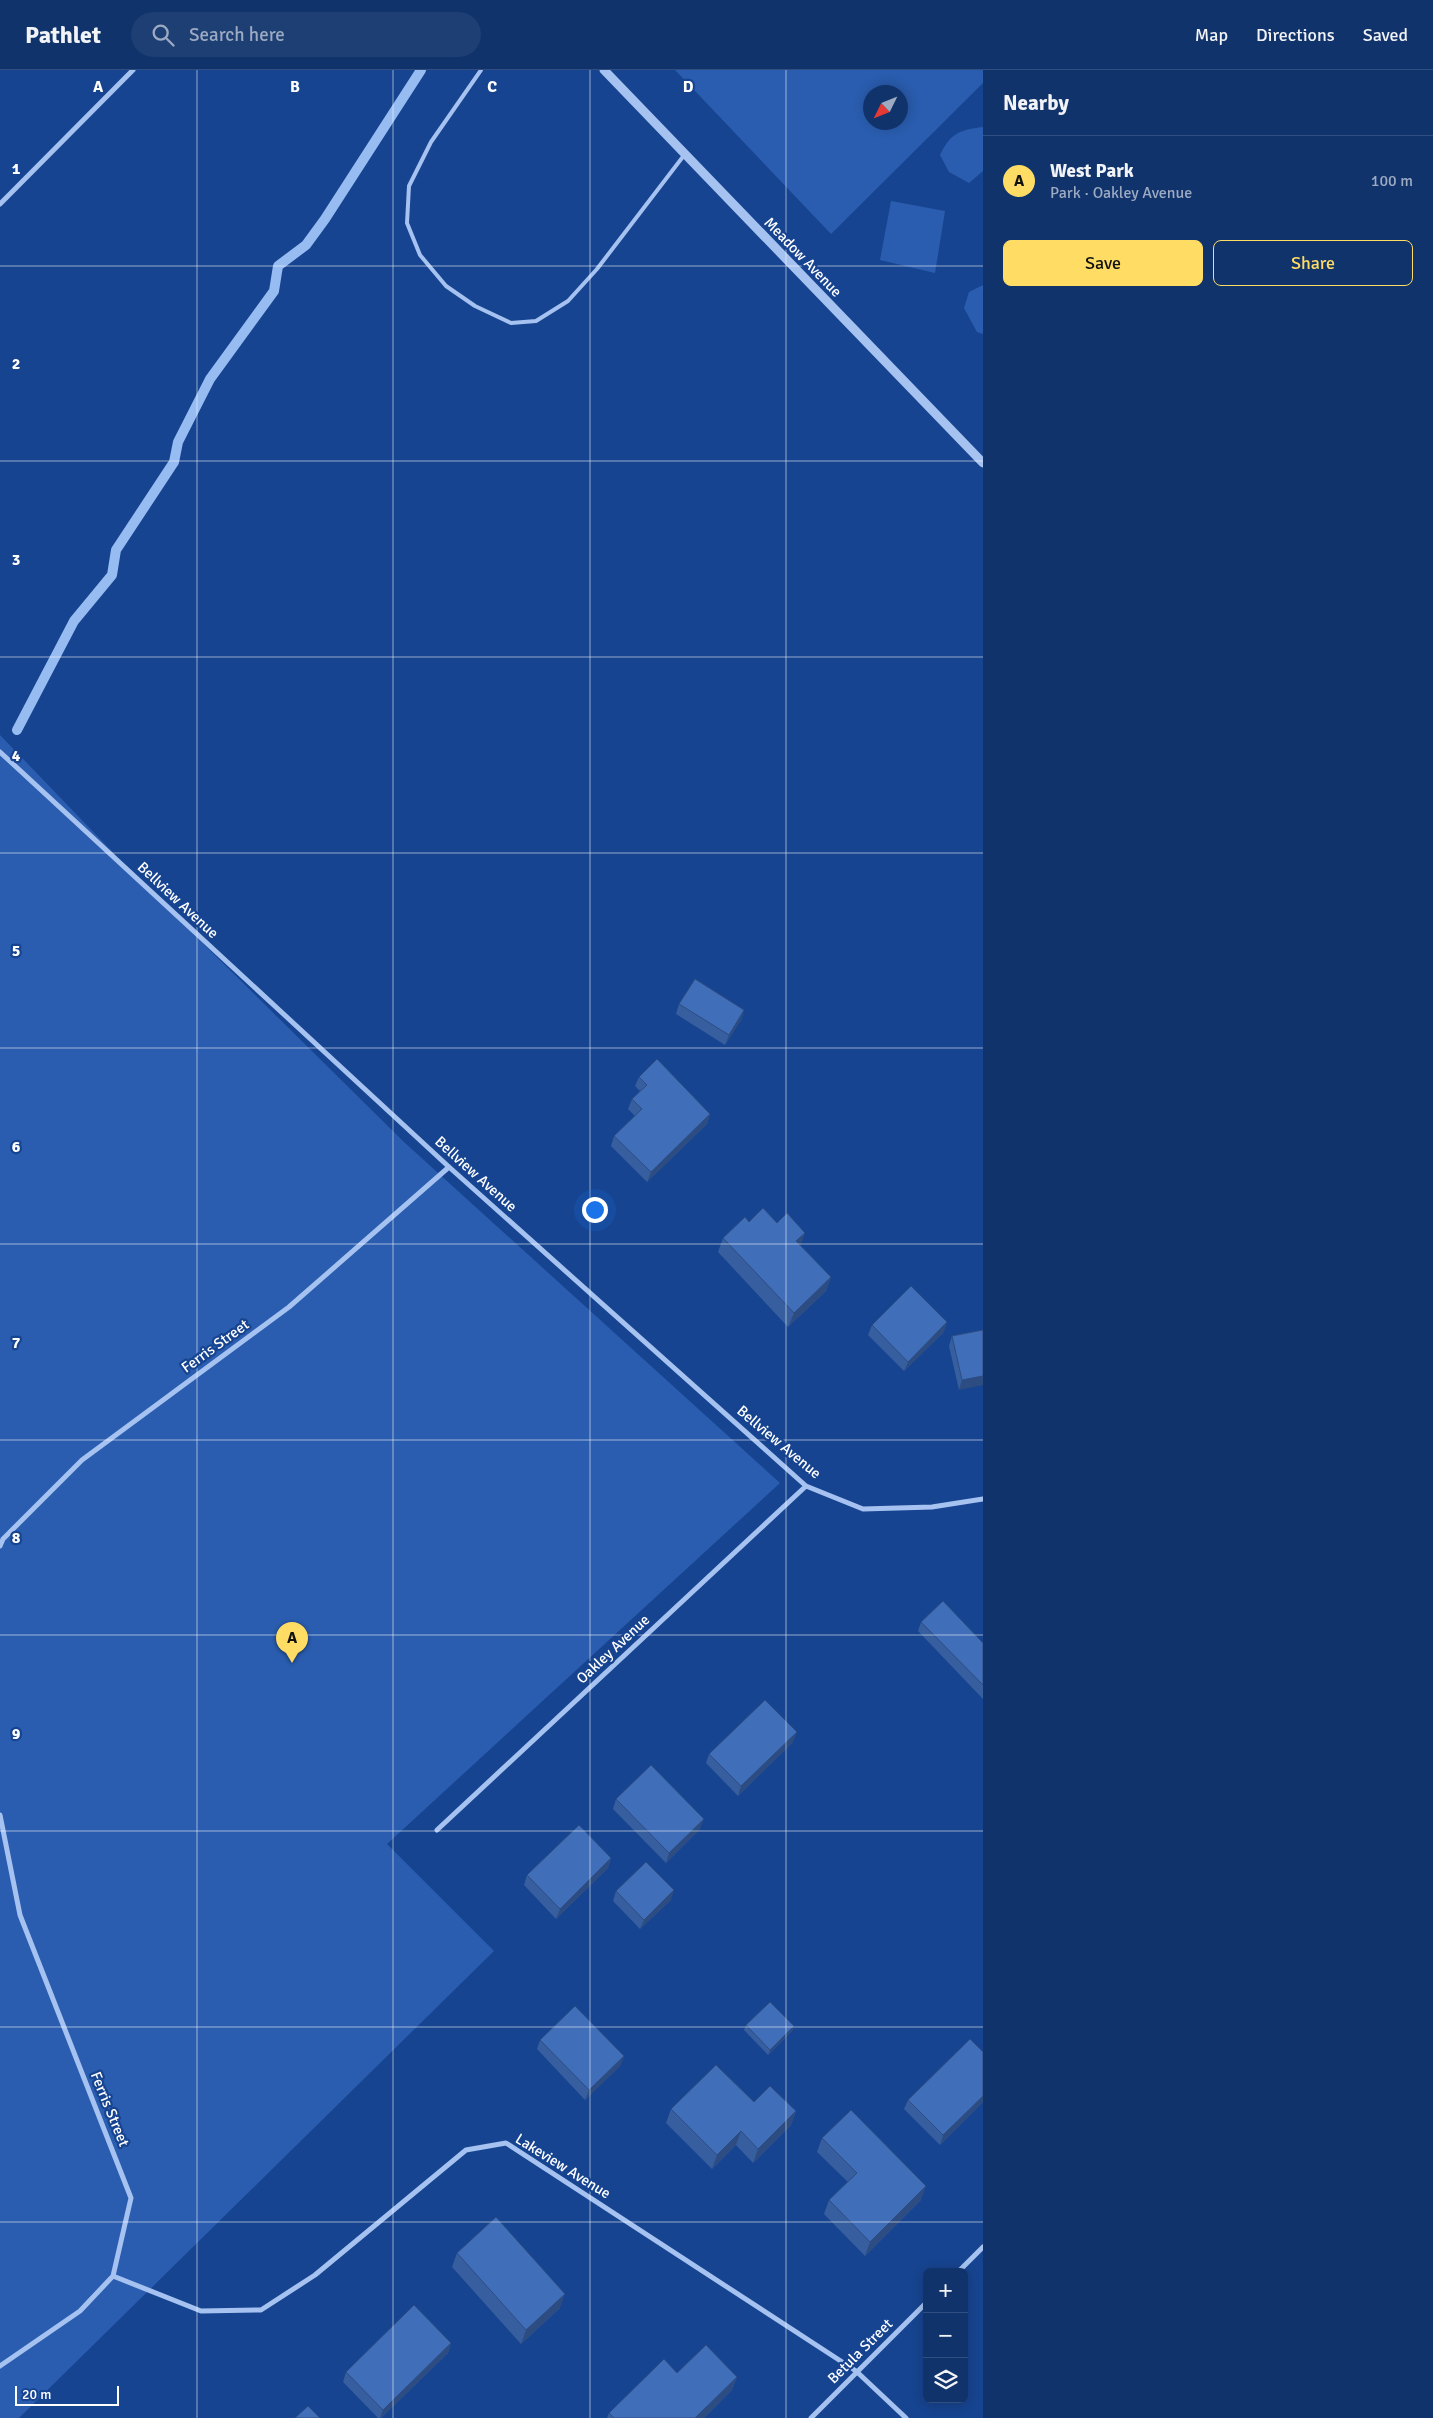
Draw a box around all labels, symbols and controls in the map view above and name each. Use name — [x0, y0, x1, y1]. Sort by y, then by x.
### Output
search box — [131, 12, 481, 57]
text: Pathlet — [25, 20, 101, 50]
icon: search — [149, 21, 177, 49]
text: Search here — [189, 23, 285, 47]
text: Map — [1195, 24, 1228, 46]
text: Directions — [1256, 24, 1335, 46]
text: Saved — [1363, 24, 1408, 46]
text: A — [93, 77, 104, 97]
text: B — [290, 77, 300, 97]
text: C — [487, 77, 497, 97]
text: D — [683, 77, 694, 97]
north arrow — [863, 85, 908, 130]
text: Nearby — [1003, 90, 1069, 116]
text: 1 — [12, 159, 21, 179]
text: West Park — [1050, 159, 1134, 183]
text: A — [1014, 171, 1024, 191]
text: 100 m — [1371, 171, 1413, 191]
text: Park · Oakley Avenue — [1050, 183, 1192, 203]
street label: Meadow Avenue — [760, 213, 846, 301]
button: Save — [1003, 240, 1203, 286]
button: Share — [1213, 240, 1413, 286]
text: 2 — [12, 354, 20, 374]
text: 3 — [12, 550, 20, 570]
text: 4 — [12, 746, 21, 766]
street label: Bellview Avenue — [134, 858, 222, 942]
text: 5 — [12, 941, 20, 961]
street label: Bellview Avenue — [431, 1132, 521, 1216]
text: 6 — [12, 1137, 21, 1157]
your location — [582, 1197, 608, 1223]
street label: Ferris Street — [178, 1315, 252, 1377]
text: 7 — [12, 1333, 21, 1353]
street label: Bellview Avenue — [733, 1402, 825, 1482]
text: 8 — [12, 1528, 21, 1548]
street label: Oakley Avenue — [573, 1611, 653, 1687]
pin: A — [276, 1622, 308, 1663]
text: 9 — [12, 1724, 21, 1744]
street label: Ferris Street — [87, 2069, 133, 2149]
street label: Lakeview Avenue — [512, 2130, 614, 2202]
map controls — [923, 2268, 968, 2403]
button: + — [923, 2268, 968, 2313]
button: − — [923, 2313, 968, 2358]
street label: Betula Street — [824, 2315, 896, 2387]
button: layers — [923, 2358, 968, 2403]
scale bar — [15, 2383, 119, 2406]
text: 20 m — [22, 2386, 51, 2403]

